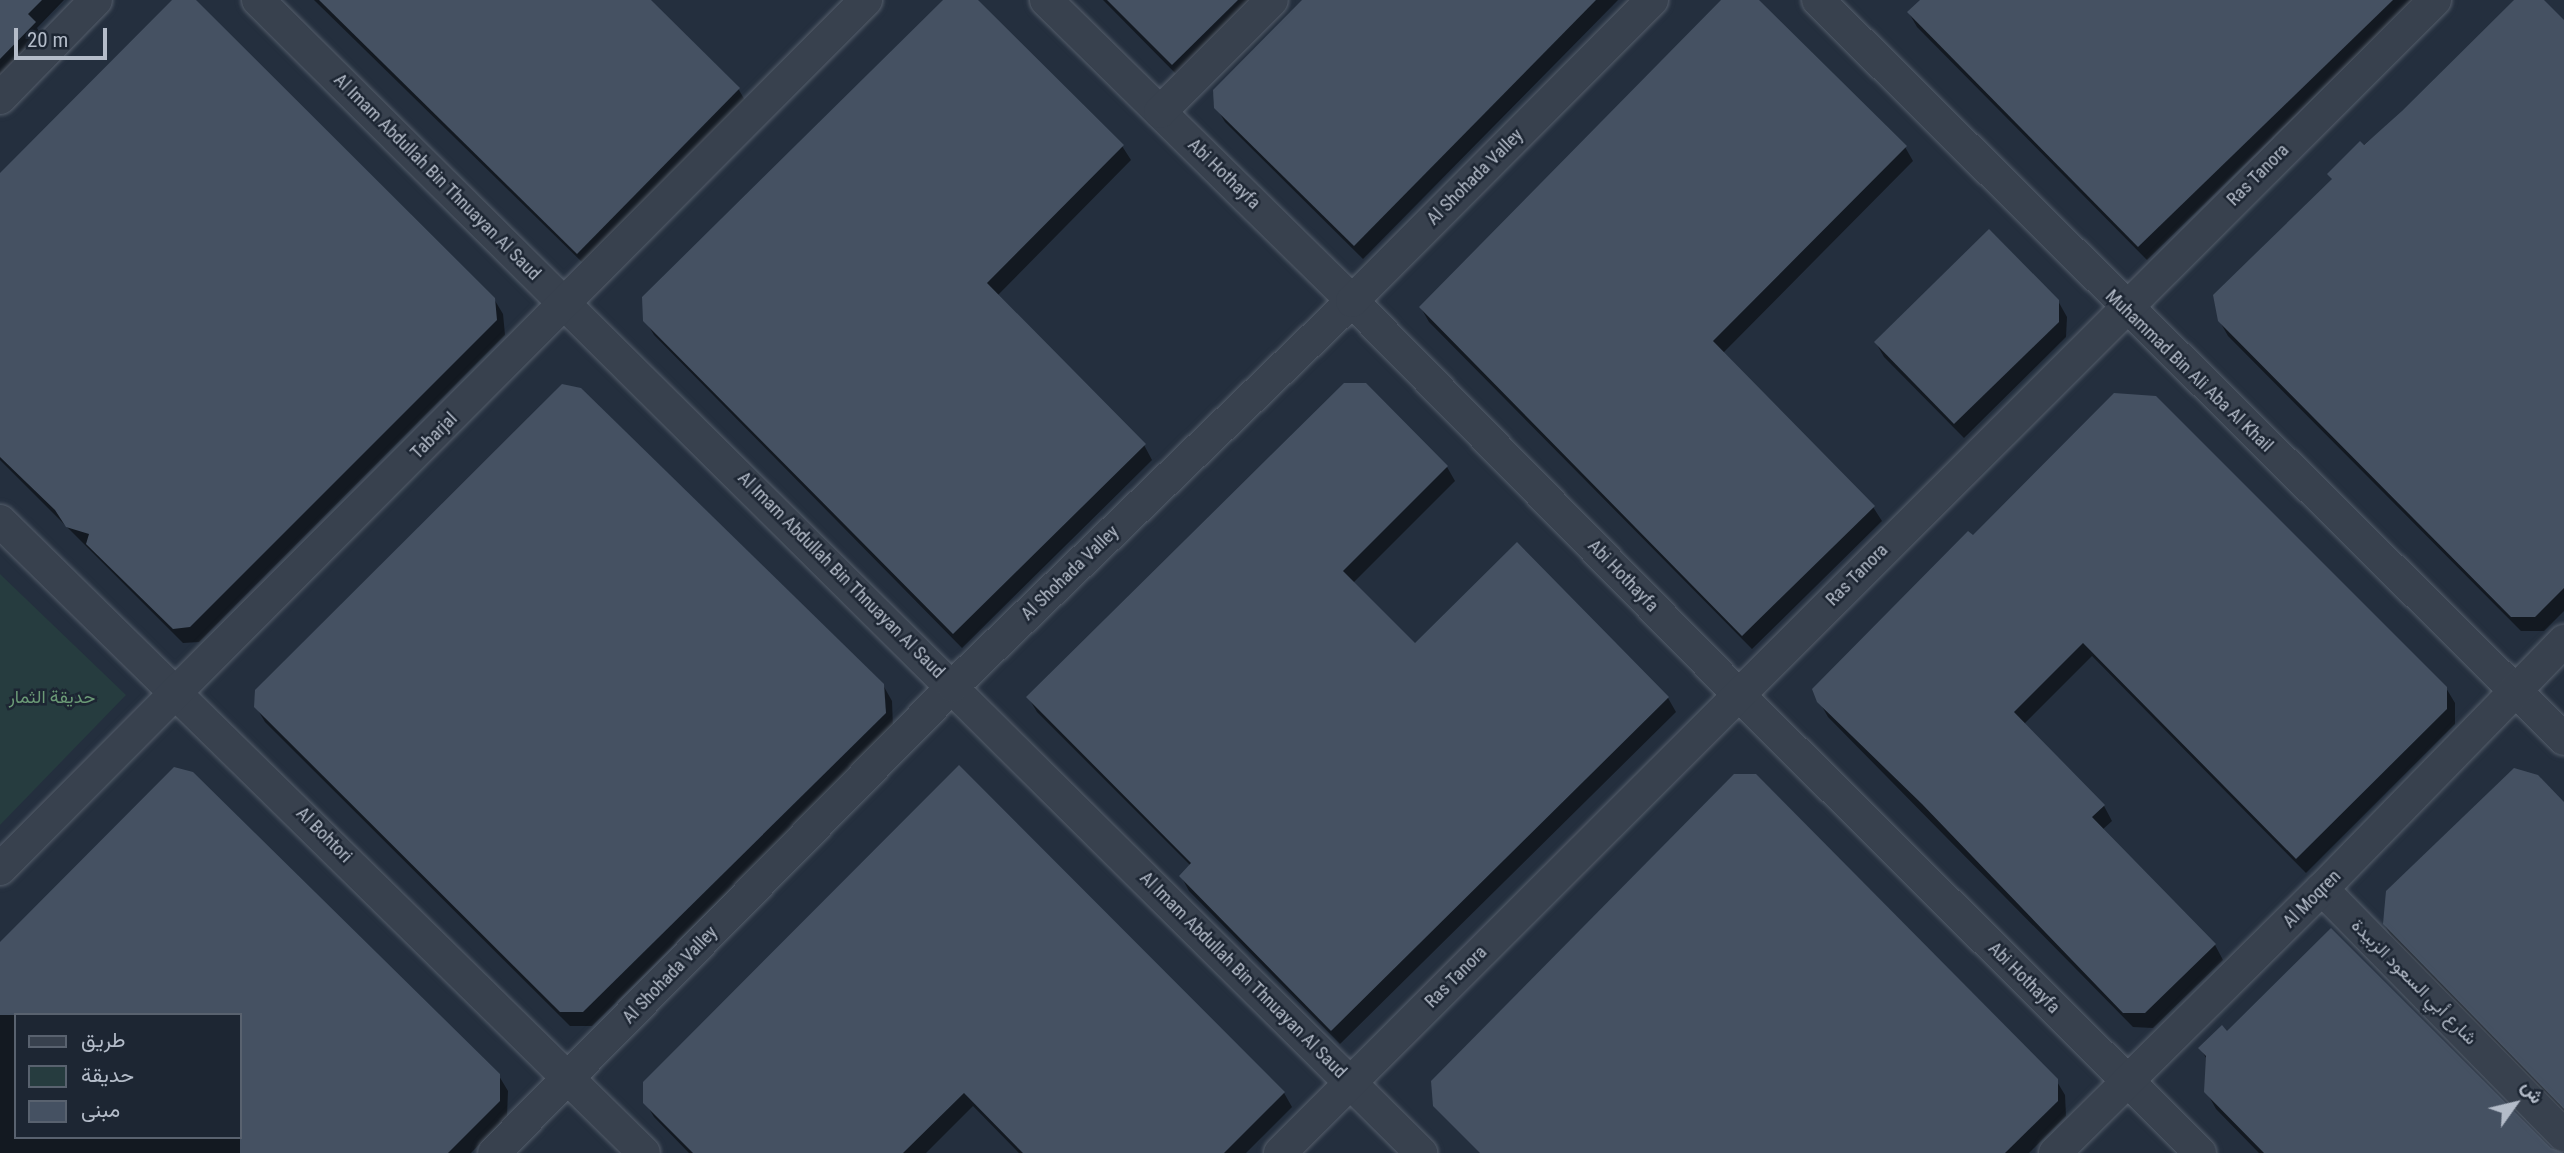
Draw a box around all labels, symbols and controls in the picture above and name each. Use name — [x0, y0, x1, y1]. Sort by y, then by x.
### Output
scale bar — [18, 14, 110, 58]
text: 20 m — [27, 28, 68, 52]
street label: Al Imam Abdullah Bin Thnuayan Al Saud — [329, 69, 545, 285]
street label: Al Shohada Valley — [1422, 124, 1528, 230]
street label: Abi Hothayfa — [1183, 134, 1265, 214]
street label: Ras Tanora — [2222, 139, 2294, 211]
street label: Muhammad Bin Ali Aba Al Khail — [2101, 285, 2277, 457]
street label: Tabarjal — [406, 408, 462, 464]
street label: Al Imam Abdullah Bin Thnuayan Al Saud — [733, 467, 949, 683]
street label: Al Shohada Valley — [1017, 521, 1123, 625]
street label: Abi Hothayfa — [1583, 535, 1663, 617]
street label: Ras Tanora — [1821, 539, 1893, 611]
park label: حديقة الثمار — [9, 686, 95, 708]
street label: Al Bohtori — [292, 803, 356, 867]
street label: Al Moqren — [2279, 866, 2345, 932]
street label: Al Imam Abdullah Bin Thnuayan Al Saud — [1135, 867, 1351, 1083]
street label: شارع أبي السعود الزبيدة — [2347, 915, 2481, 1049]
street label: Al Shohada Valley — [618, 922, 722, 1028]
street label: Abi Hothayfa — [1984, 938, 2064, 1018]
street label: Ras Tanora — [1420, 941, 1492, 1013]
legend — [14, 1013, 242, 1139]
text: طريق — [81, 1028, 126, 1052]
text: حديقة — [81, 1063, 134, 1087]
north arrow — [2480, 1069, 2550, 1139]
text: ش — [2517, 1076, 2549, 1108]
text: مبنى — [81, 1098, 120, 1122]

